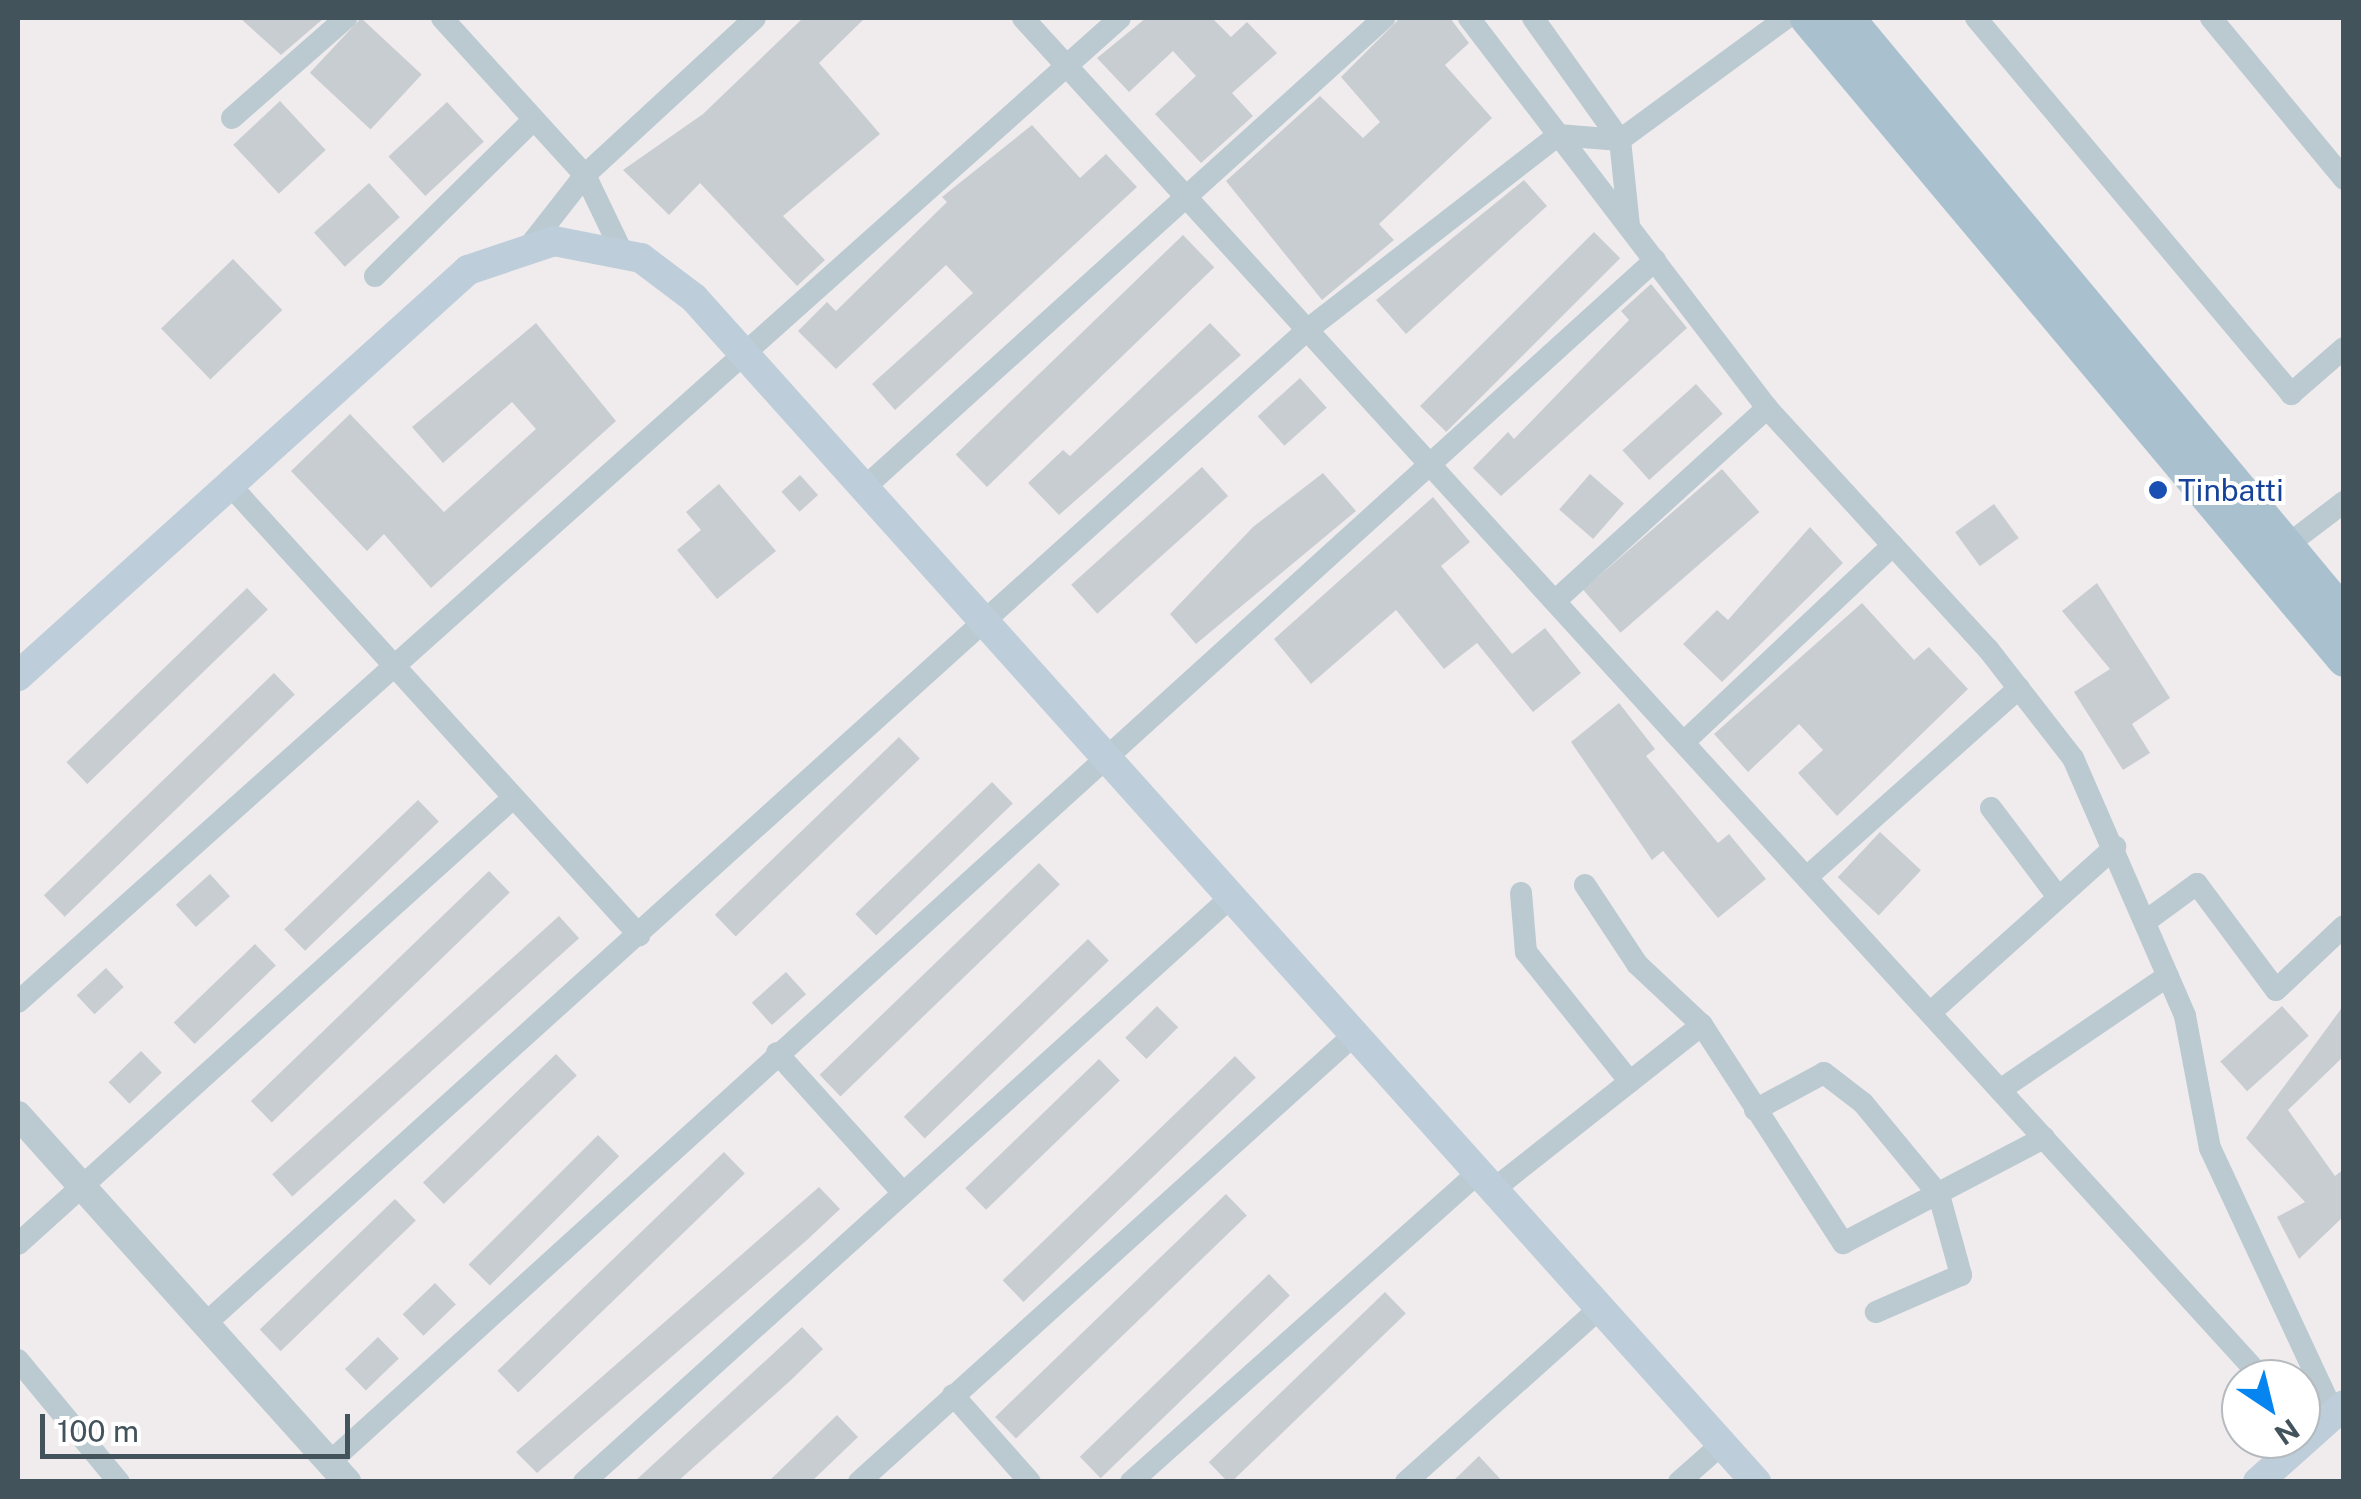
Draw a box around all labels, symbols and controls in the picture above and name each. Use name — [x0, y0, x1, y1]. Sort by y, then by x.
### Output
place label: Tinbatti — [2178, 472, 2284, 508]
marker: Tinbatti — [2147, 479, 2169, 501]
north arrow — [2221, 1359, 2321, 1459]
scale bar — [45, 1394, 355, 1456]
text: 100 m — [57, 1413, 139, 1449]
text: N — [2269, 1413, 2306, 1452]

